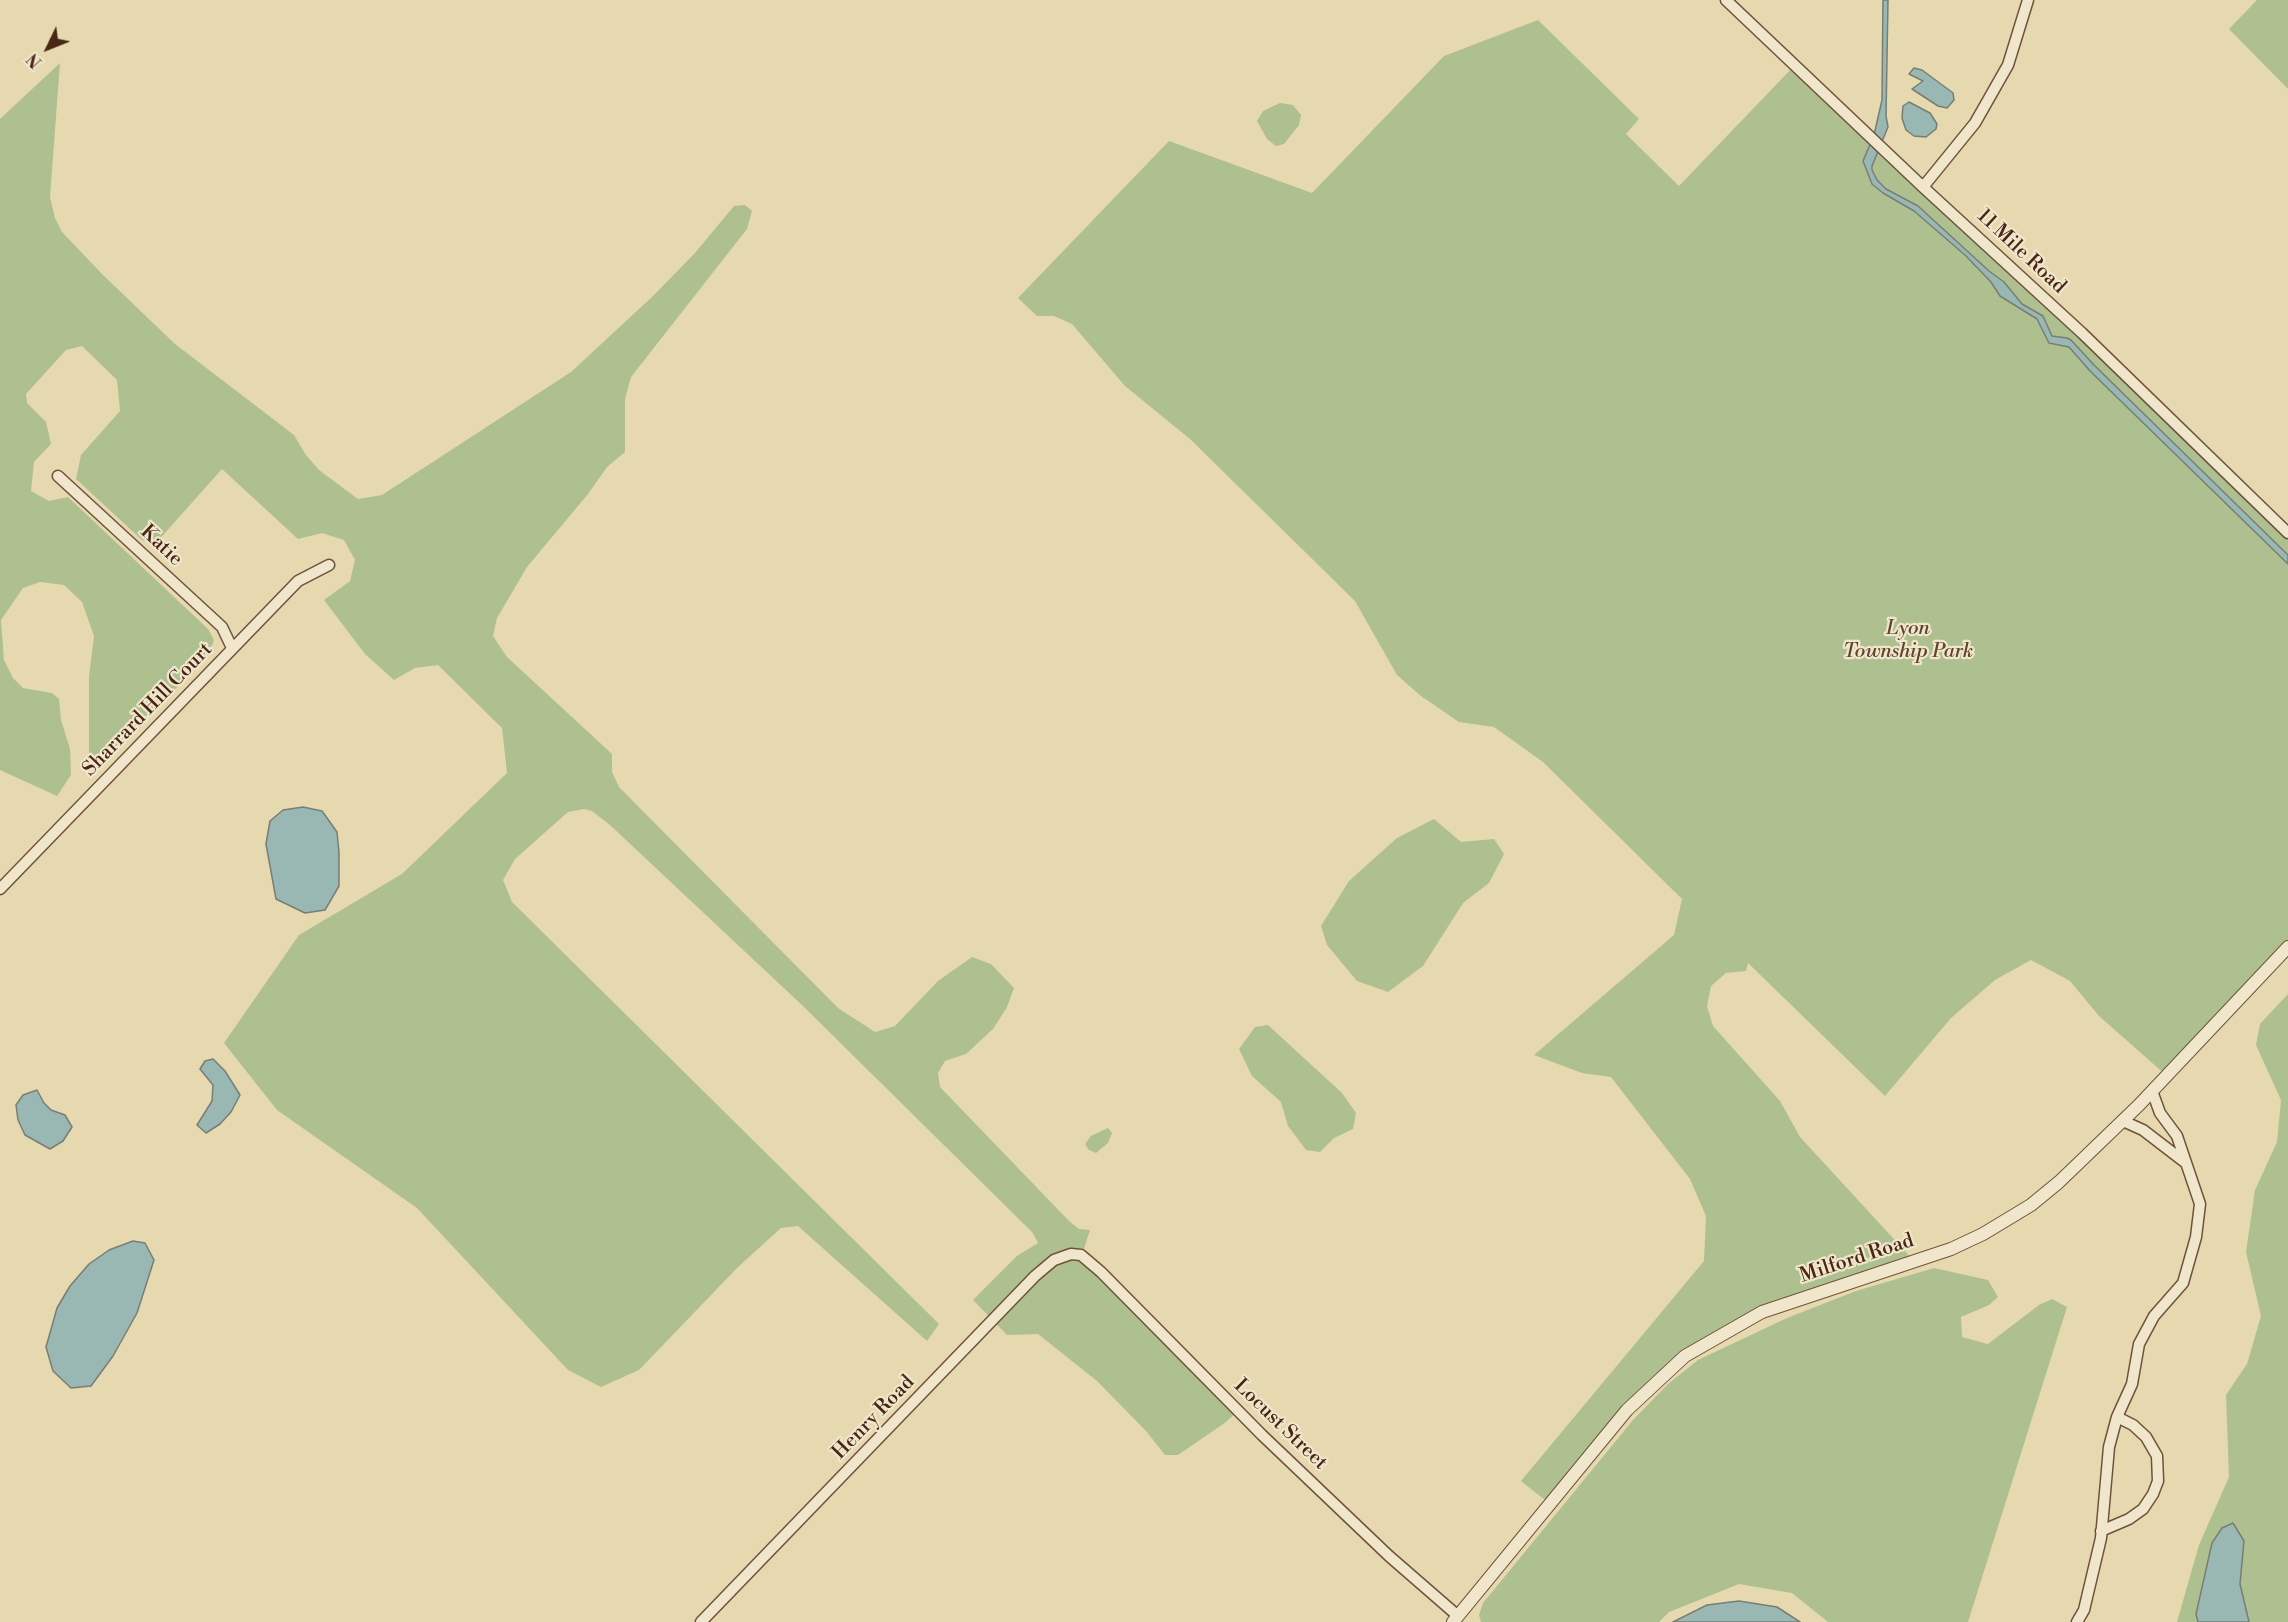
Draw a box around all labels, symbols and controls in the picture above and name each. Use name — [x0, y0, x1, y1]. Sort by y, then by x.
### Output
north arrow — [18, 18, 78, 78]
text: N — [23, 49, 46, 72]
street label: 11 Mile Road — [1972, 205, 2070, 299]
street label: Katie — [135, 520, 187, 572]
park label: Lyon Township Park — [1843, 617, 1973, 664]
street label: Sharrard Hill Court — [78, 638, 218, 782]
street label: Milford Road — [1797, 1229, 1917, 1289]
street label: Henry Road — [828, 1371, 920, 1465]
street label: Locust Street — [1228, 1375, 1332, 1475]

